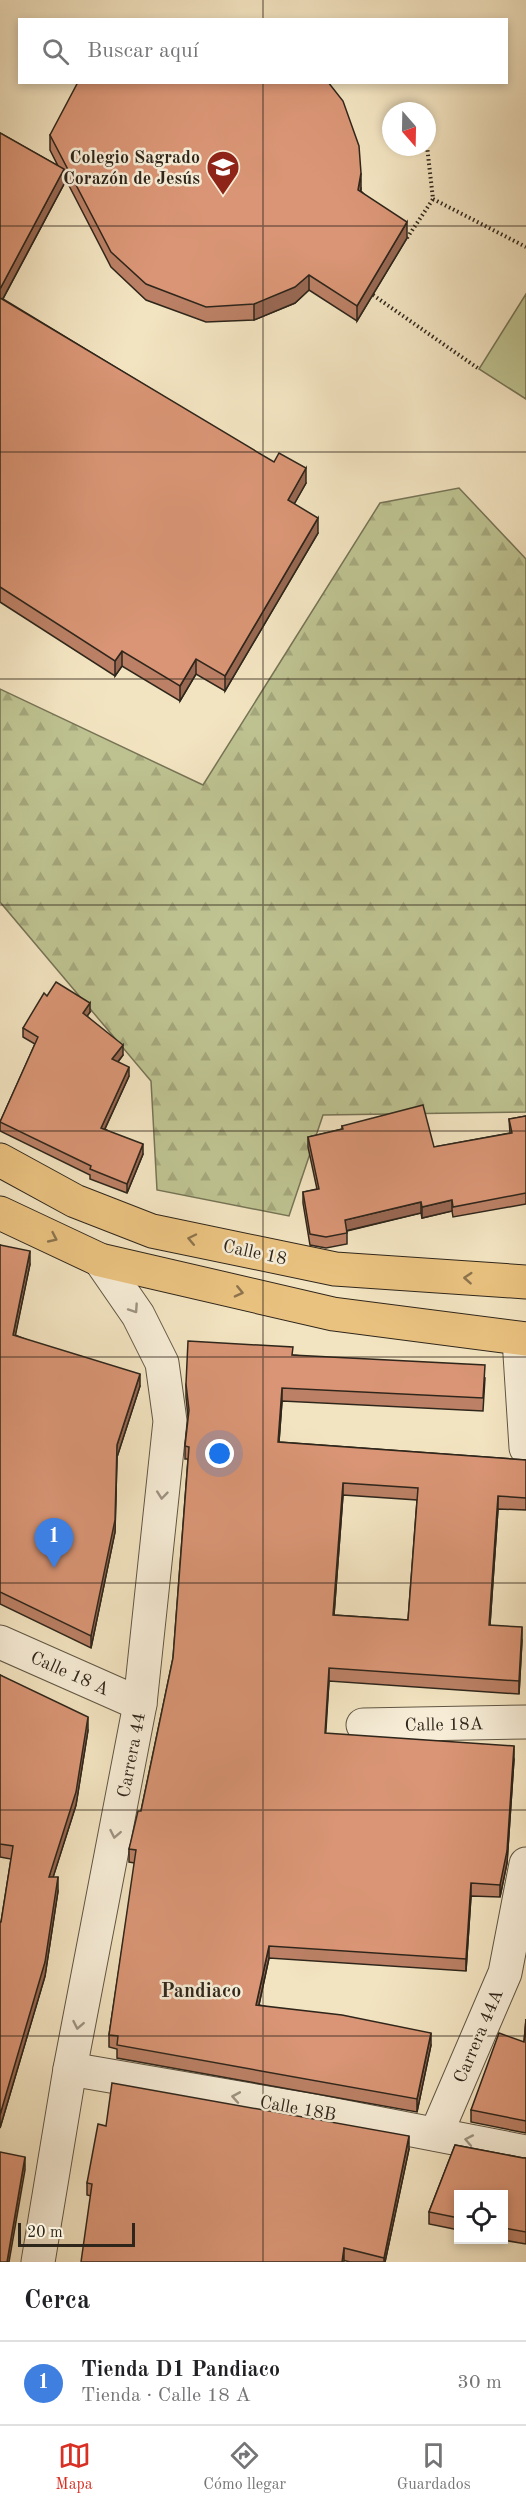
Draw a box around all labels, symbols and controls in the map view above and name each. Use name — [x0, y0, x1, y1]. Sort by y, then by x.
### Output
search box — [18, 18, 508, 84]
icon: search — [39, 35, 72, 68]
text: Buscar aquí — [87, 40, 199, 62]
north arrow — [382, 102, 436, 156]
place label: Colegio Sagrado Corazón de Jesús — [63, 149, 200, 188]
school or university icon: Colegio Sagrado Corazón de Jesús — [205, 149, 241, 196]
one-way arrow — [46, 1231, 57, 1243]
one-way arrow — [187, 1233, 197, 1246]
street label: Calle 18 — [221, 1237, 288, 1269]
one-way arrow — [463, 1271, 472, 1284]
one-way arrow — [234, 1285, 244, 1298]
one-way arrow — [126, 1302, 137, 1313]
your location — [205, 1439, 234, 1468]
one-way arrow — [156, 1491, 169, 1500]
pin: 1 — [34, 1518, 74, 1568]
street label: Calle 18 A — [28, 1649, 112, 1699]
street label: Carrera 44 — [115, 1711, 149, 1799]
street label: Calle 18A — [405, 1715, 484, 1735]
one-way arrow — [109, 1829, 122, 1839]
district label: Pandiaco — [161, 1982, 241, 2002]
street label: Carrera 44A — [451, 1987, 507, 2086]
one-way arrow — [72, 2020, 85, 2030]
one-way arrow — [231, 2091, 241, 2104]
street label: Calle 18B — [258, 2093, 337, 2125]
one-way arrow — [464, 2134, 474, 2147]
map controls — [454, 2190, 508, 2244]
button: locate — [454, 2190, 508, 2244]
scale bar — [18, 2220, 135, 2248]
text: 20 m — [27, 2225, 63, 2241]
text: Cerca — [24, 2288, 90, 2314]
text: Tienda D1 Pandiaco — [81, 2359, 280, 2381]
text: 1 — [38, 2373, 49, 2393]
text: 30 m — [457, 2373, 502, 2393]
text: Tienda · Calle 18 A — [81, 2386, 251, 2406]
tab: Mapa — [55, 2439, 93, 2495]
tab: Cómo llegar — [203, 2439, 286, 2495]
tab: Guardados — [397, 2439, 471, 2495]

